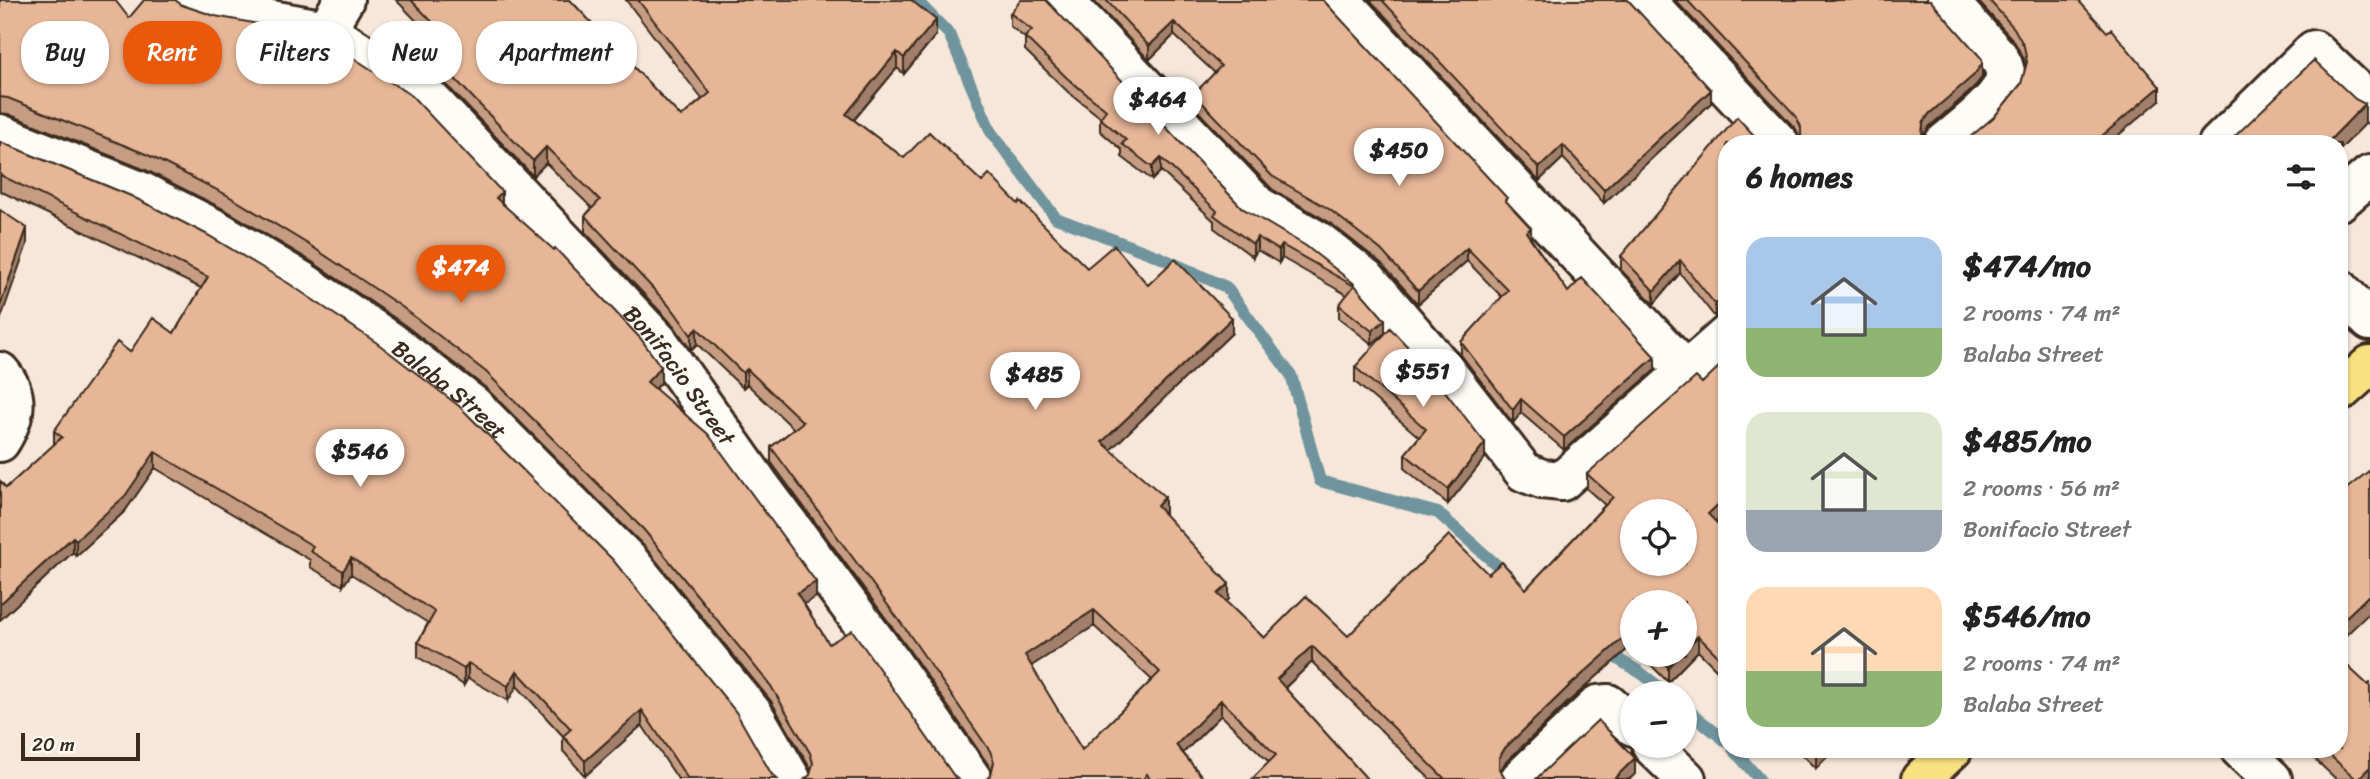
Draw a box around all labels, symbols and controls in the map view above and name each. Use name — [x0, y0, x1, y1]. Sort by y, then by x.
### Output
chip: Buy — [21, 21, 109, 84]
chip: Rent — [123, 21, 222, 84]
chip: Filters — [236, 21, 354, 84]
chip: New — [368, 21, 462, 84]
chip: Apartment — [476, 21, 637, 84]
pin: $464 — [1117, 78, 1199, 137]
text: $464 — [1129, 79, 1187, 120]
pin: $450 — [1358, 128, 1440, 188]
text: $450 — [1370, 130, 1428, 171]
text: 6 homes — [1746, 150, 1853, 204]
icon: filters — [2282, 158, 2320, 196]
text: $474/mo — [1963, 239, 2091, 293]
pin: $474 — [420, 246, 502, 305]
text: $474 — [432, 247, 490, 288]
icon: home — [1802, 265, 1886, 349]
text: 2 rooms · 74 m² — [1963, 293, 2120, 334]
street label: Bonifacio Street — [613, 295, 747, 456]
street label: Balaba Street — [383, 329, 518, 450]
text: Balaba Street — [1963, 334, 2104, 375]
pin: $551 — [1382, 350, 1464, 409]
text: $551 — [1396, 351, 1450, 392]
pin: $485 — [994, 352, 1076, 412]
text: $485 — [1006, 354, 1064, 395]
text: $485/mo — [1963, 414, 2092, 468]
pin: $546 — [319, 430, 401, 489]
text: $546 — [332, 431, 388, 472]
icon: home — [1802, 440, 1886, 524]
text: 2 rooms · 56 m² — [1963, 468, 2120, 509]
map controls — [1620, 499, 1697, 758]
button: locate — [1620, 499, 1697, 576]
text: Bonifacio Street — [1963, 509, 2131, 550]
text: $546/mo — [1963, 589, 2090, 643]
button: + — [1620, 590, 1697, 667]
icon: home — [1802, 615, 1886, 699]
text: 2 rooms · 74 m² — [1963, 643, 2120, 684]
button: − — [1620, 681, 1697, 758]
text: Balaba Street — [1963, 684, 2104, 725]
text: 20 m — [32, 728, 75, 761]
scale bar — [21, 730, 140, 762]

